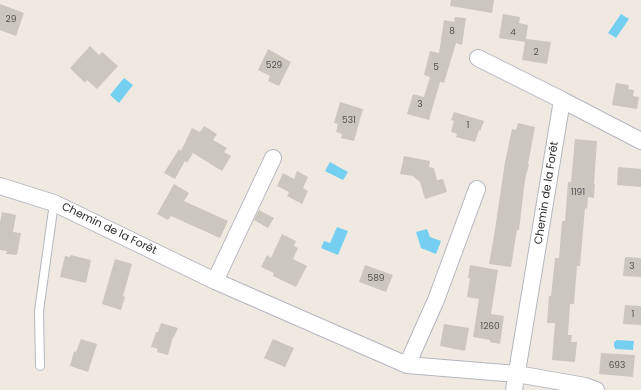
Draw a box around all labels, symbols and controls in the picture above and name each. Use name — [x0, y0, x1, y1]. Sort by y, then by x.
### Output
house number: 29 — [6, 15, 16, 25]
house number: 8 — [449, 27, 455, 37]
house number: 4 — [510, 28, 516, 38]
house number: 2 — [533, 48, 539, 58]
house number: 529 — [266, 61, 282, 71]
house number: 5 — [433, 63, 439, 73]
house number: 3 — [417, 100, 423, 110]
house number: 531 — [342, 116, 356, 126]
house number: 1 — [467, 121, 469, 131]
street label: Chemin de la Forêt — [532, 141, 562, 245]
house number: 1191 — [571, 188, 585, 198]
street label: Chemin de la Forêt — [59, 200, 159, 258]
house number: 3 — [629, 262, 635, 272]
house number: 589 — [367, 274, 385, 284]
house number: 1 — [632, 310, 634, 320]
house number: 1260 — [480, 322, 500, 332]
house number: 693 — [609, 361, 625, 371]

